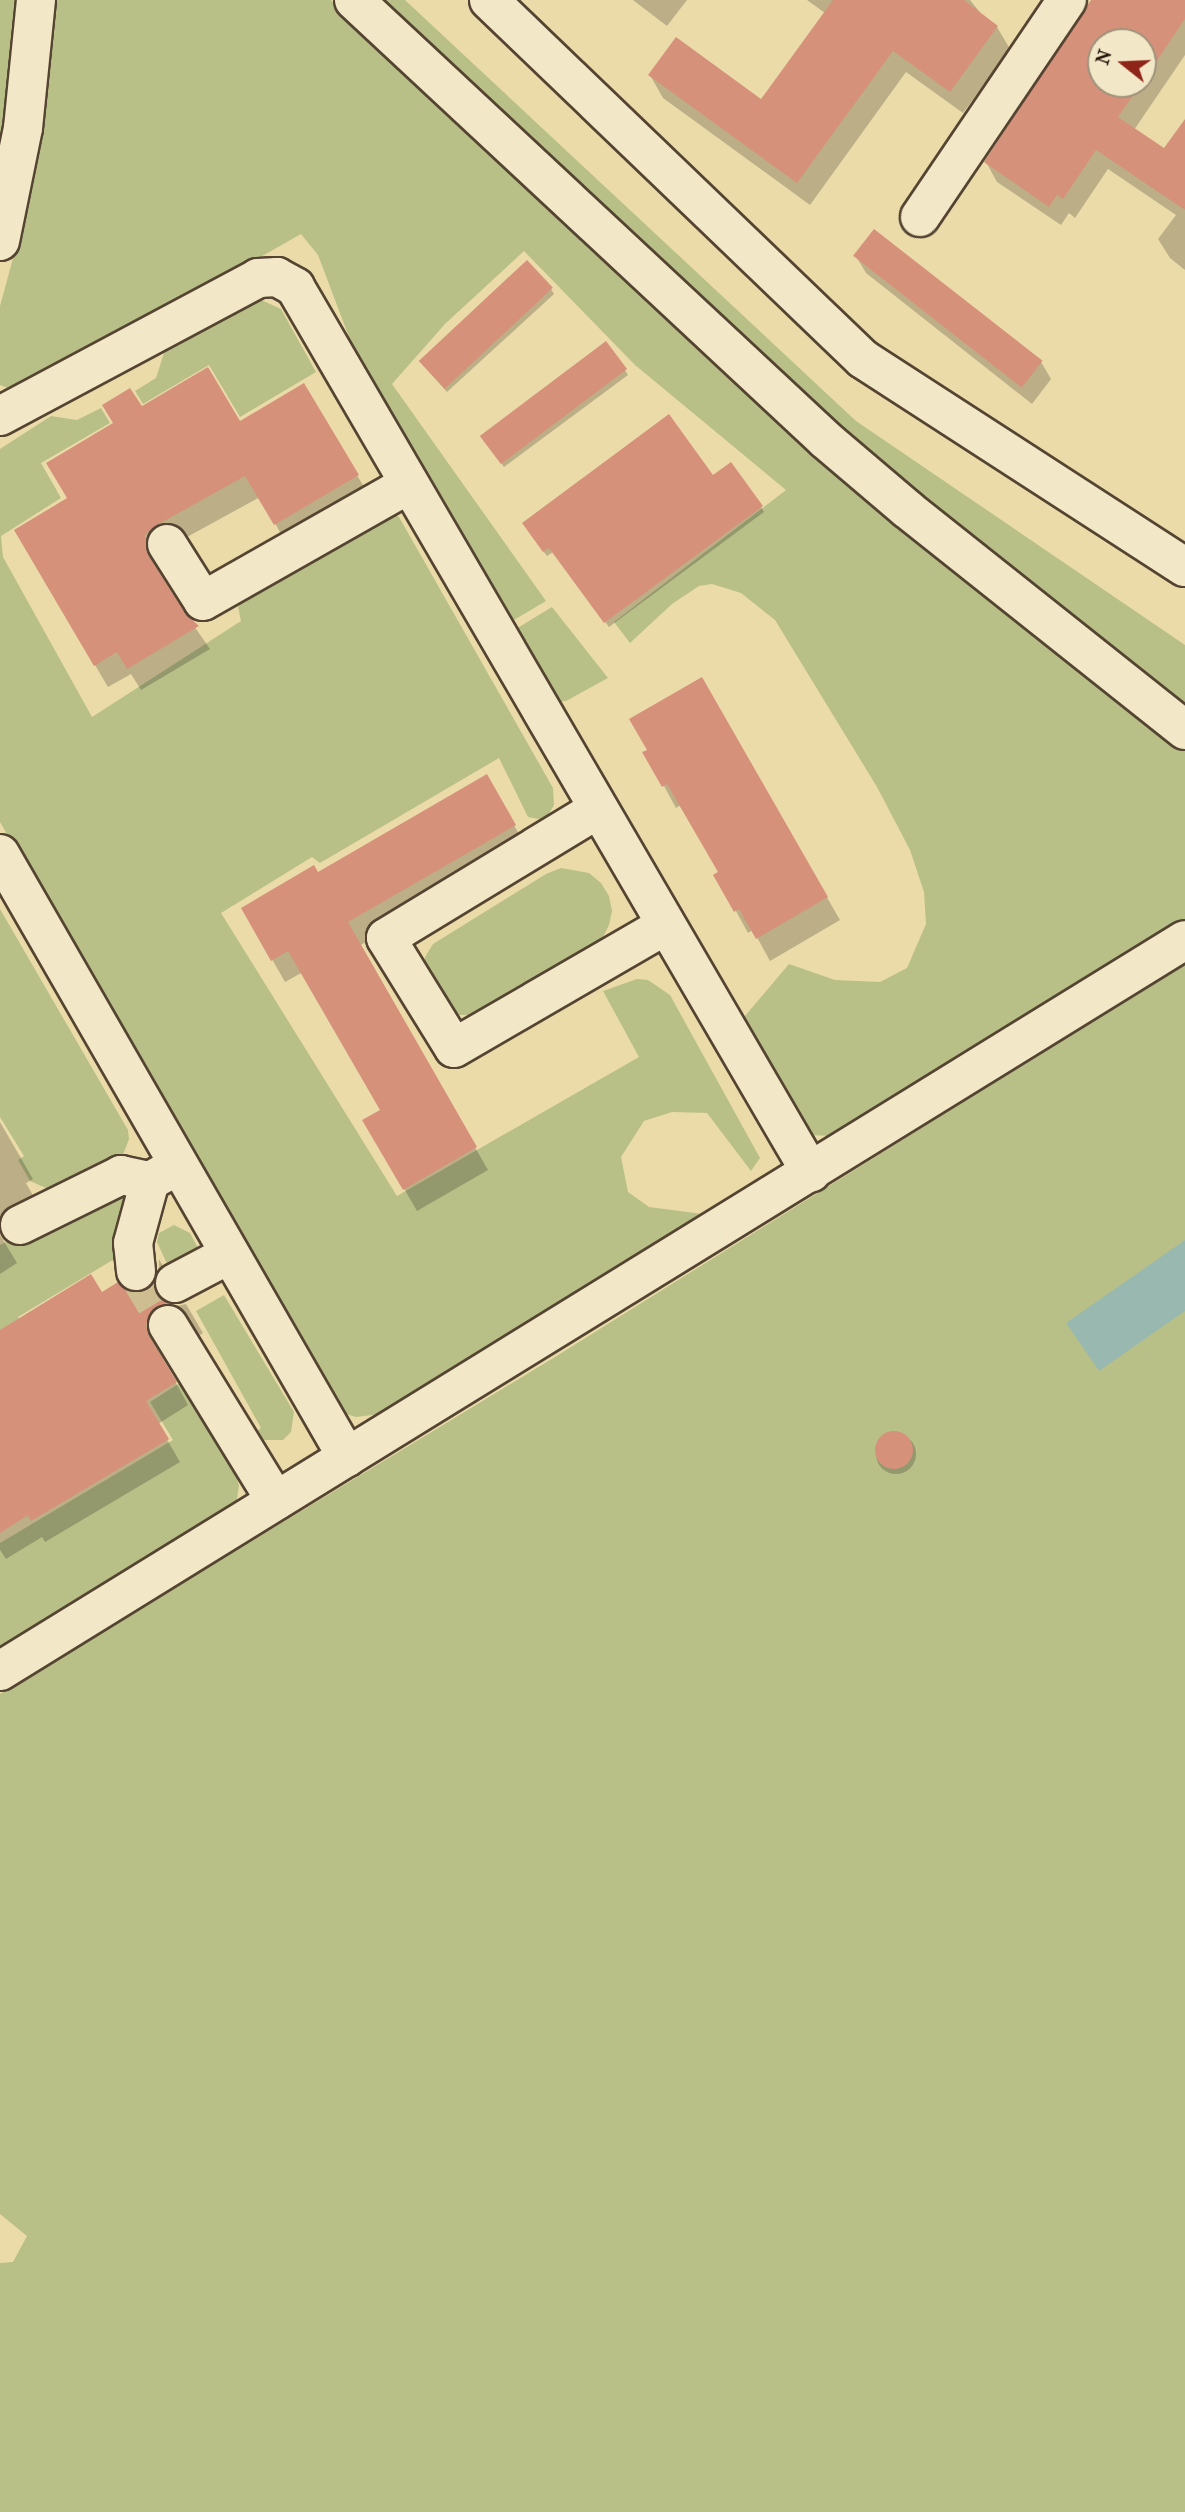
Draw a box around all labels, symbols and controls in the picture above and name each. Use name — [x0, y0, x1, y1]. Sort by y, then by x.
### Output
north arrow — [1087, 28, 1157, 98]
text: N — [1091, 47, 1117, 67]

